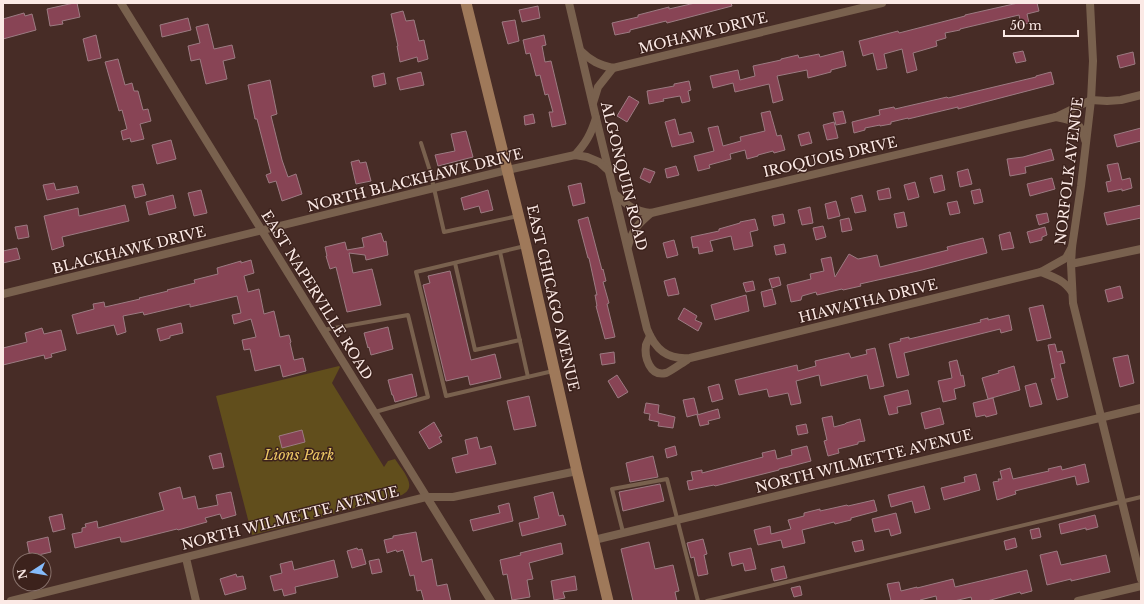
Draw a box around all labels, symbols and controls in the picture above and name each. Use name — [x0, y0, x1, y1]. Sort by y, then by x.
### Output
street label: MOHAWK DRIVE — [637, 8, 769, 58]
scale bar — [1004, 12, 1078, 38]
text: 50 m — [1010, 18, 1042, 33]
street label: NORFOLK AVENUE — [1051, 96, 1087, 246]
street label: ALGONQUIN ROAD — [597, 99, 651, 252]
street label: IROQUOIS DRIVE — [761, 133, 899, 181]
street label: NORTH BLACKHAWK DRIVE — [305, 144, 525, 216]
street label: EAST CHICAGO AVENUE — [523, 203, 583, 393]
street label: EAST NAPERVILLE ROAD — [257, 207, 377, 383]
street label: BLACKHAWK DRIVE — [50, 222, 208, 278]
street label: HIAWATHA DRIVE — [797, 275, 939, 327]
street label: NORTH WILMETTE AVENUE — [753, 425, 975, 497]
park label: Lions Park — [263, 446, 334, 464]
street label: NORTH WILMETTE AVENUE — [179, 482, 401, 554]
north arrow — [12, 552, 52, 592]
text: N — [14, 567, 30, 581]

